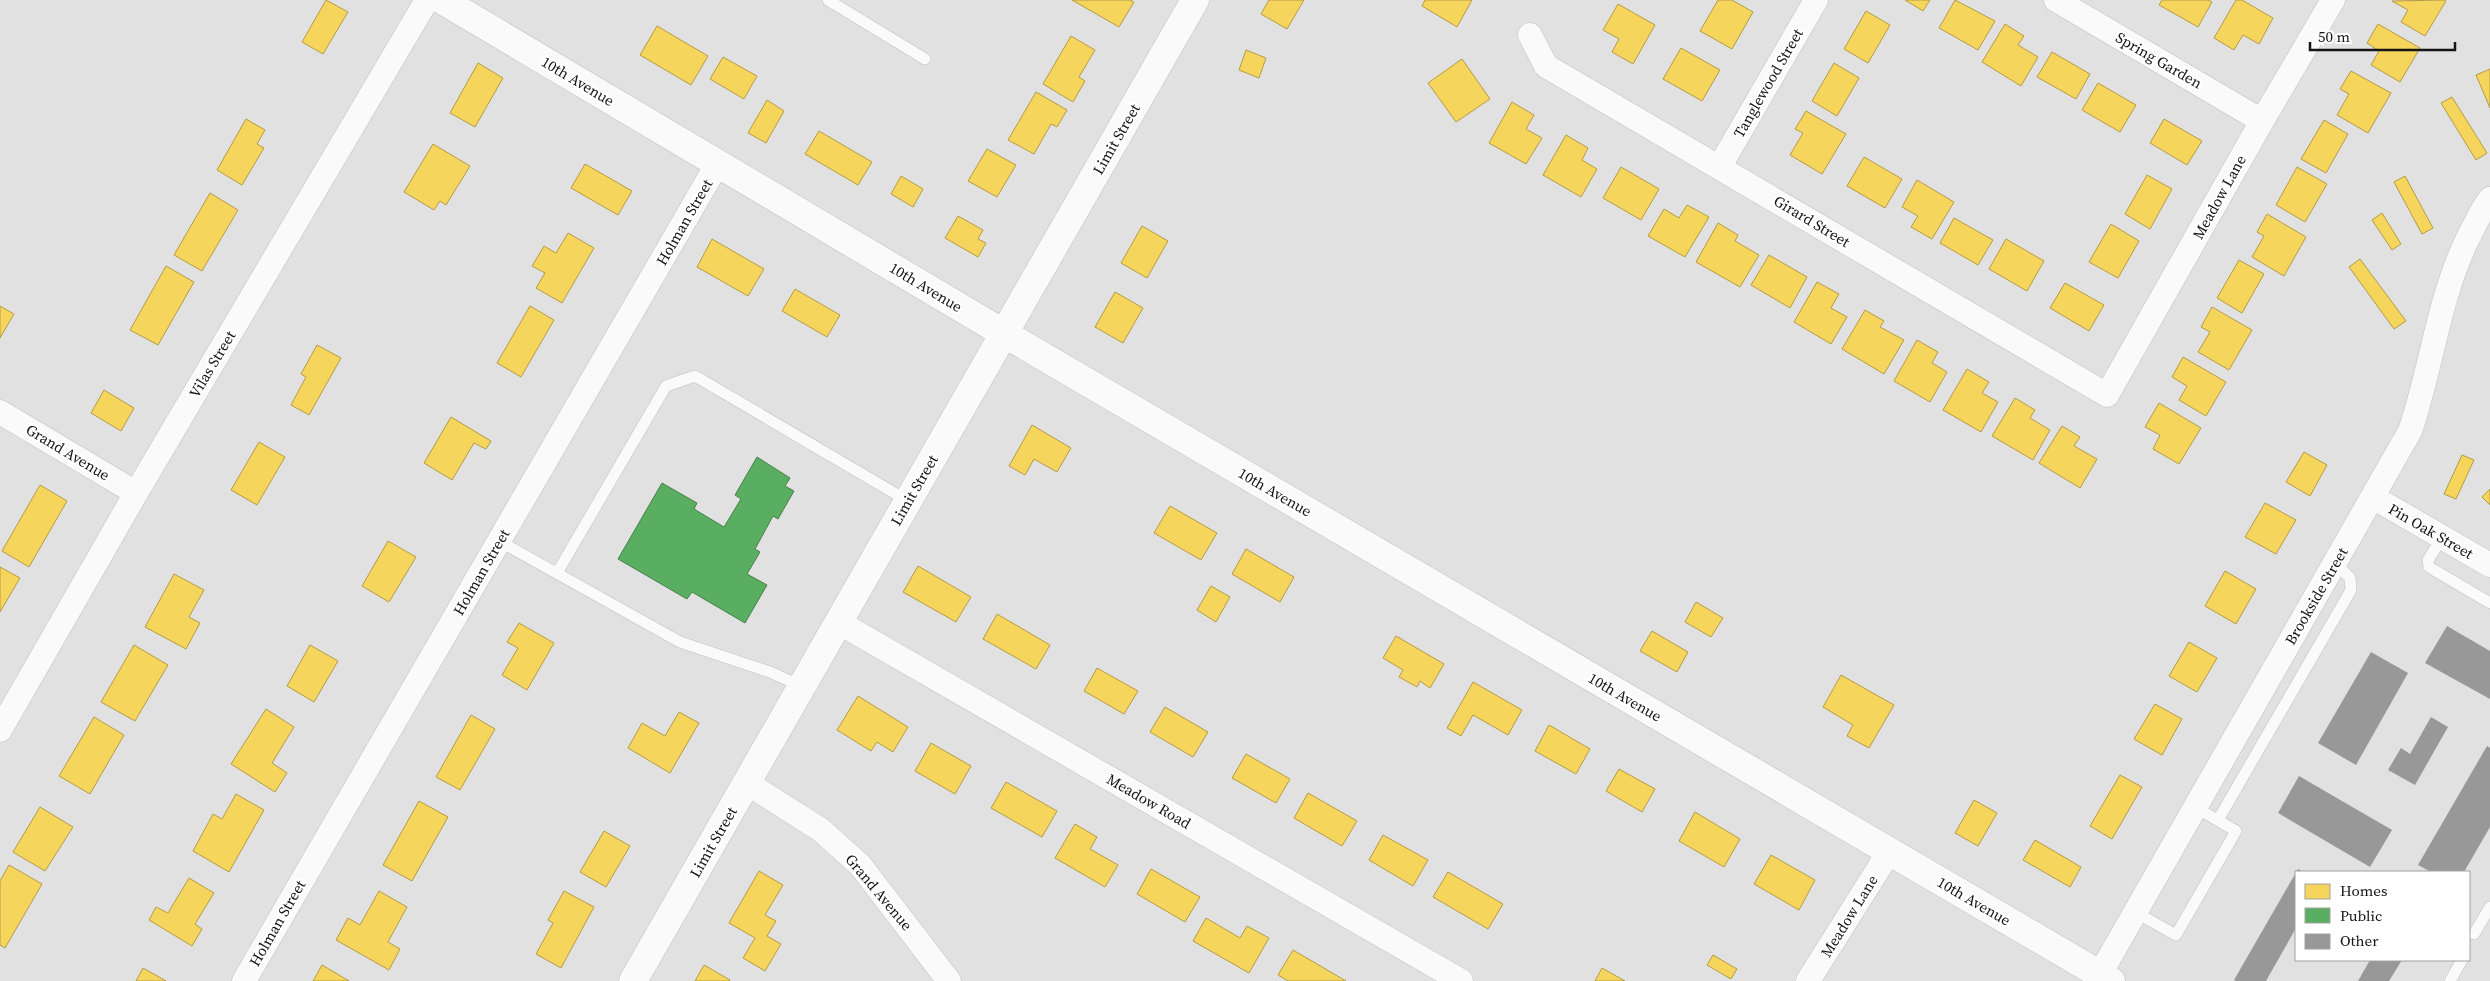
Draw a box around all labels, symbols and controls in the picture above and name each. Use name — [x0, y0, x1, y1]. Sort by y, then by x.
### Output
scale bar — [2310, 20, 2455, 52]
street label: Tanglewood Street — [1728, 24, 1808, 142]
text: 50 m — [2318, 26, 2350, 47]
street label: Spring Garden — [2112, 27, 2206, 93]
street label: 10th Avenue — [538, 51, 619, 111]
street label: Limit Street — [1087, 100, 1145, 178]
street label: Meadow Lane — [2187, 151, 2251, 243]
street label: Holman Street — [651, 175, 717, 269]
street label: Girard Street — [1770, 190, 1854, 252]
street label: 10th Avenue — [886, 257, 967, 317]
street label: Vilas Street — [184, 326, 240, 401]
street label: Grand Avenue — [22, 419, 114, 485]
street label: Limit Street — [885, 451, 943, 529]
street label: 10th Avenue — [1234, 462, 1316, 522]
street label: Pin Oak Street — [2385, 498, 2477, 564]
street label: Holman Street — [448, 525, 514, 619]
street label: Brookside Street — [2280, 543, 2353, 649]
street label: 10th Avenue — [1584, 667, 1666, 727]
street label: Meadow Road — [1103, 768, 1195, 834]
street label: Limit Street — [684, 803, 742, 881]
street label: Grand Avenue — [841, 849, 918, 935]
street label: Meadow Lane — [1815, 871, 1883, 961]
street label: 10th Avenue — [1933, 871, 2015, 931]
legend — [2295, 871, 2470, 961]
street label: Holman Street — [244, 876, 310, 970]
text: Homes — [2340, 880, 2387, 901]
text: Public — [2340, 905, 2382, 926]
text: Other — [2340, 930, 2379, 951]

